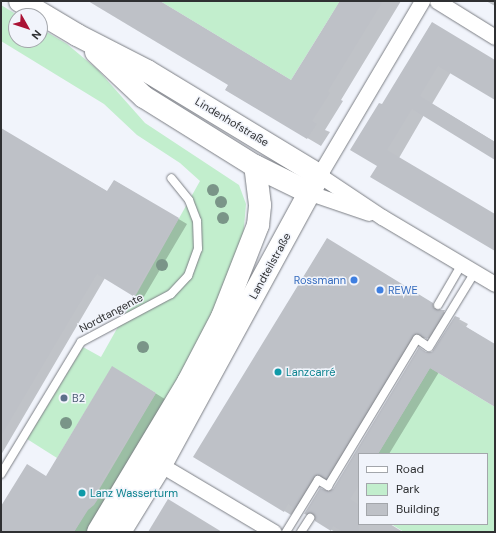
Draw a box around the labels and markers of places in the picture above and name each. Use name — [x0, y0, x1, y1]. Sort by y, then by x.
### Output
place label: Rossmann — [294, 273, 346, 287]
marker: Rossmann — [349, 275, 359, 285]
place label: REWE — [388, 283, 418, 297]
marker: REWE — [375, 285, 385, 295]
place label: Lanzcarré — [286, 365, 336, 379]
marker: Lanzcarré — [273, 367, 283, 377]
place label: B2 — [72, 391, 85, 405]
marker: B2 — [59, 393, 69, 403]
place label: Lanz Wasserturm — [90, 486, 178, 500]
marker: Lanz Wasserturm — [77, 488, 87, 498]

